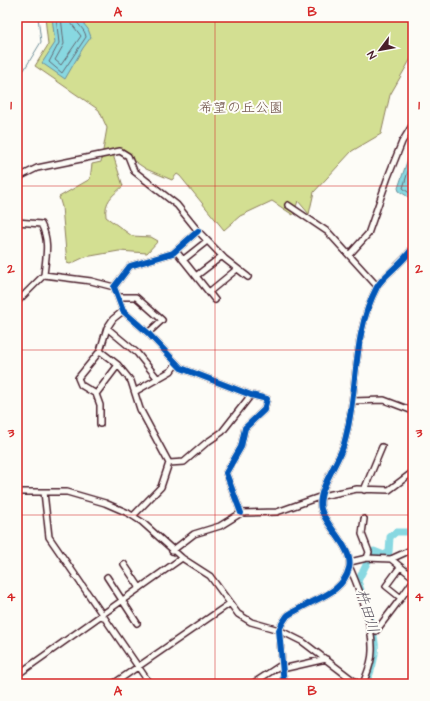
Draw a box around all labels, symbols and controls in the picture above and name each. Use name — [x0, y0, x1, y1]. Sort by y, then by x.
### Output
text: A — [114, 3, 123, 21]
text: B — [307, 3, 317, 21]
north arrow — [360, 30, 400, 70]
text: N — [364, 48, 380, 62]
text: 1 — [10, 96, 12, 114]
text: 1 — [418, 96, 420, 114]
park label: 希望の丘公園 — [199, 98, 283, 118]
text: 2 — [6, 260, 15, 278]
text: 2 — [414, 260, 423, 278]
text: 3 — [7, 424, 15, 442]
text: 3 — [415, 424, 423, 442]
water label: 杵田川 — [350, 586, 384, 636]
text: 4 — [7, 588, 16, 606]
text: 4 — [415, 588, 424, 606]
text: A — [114, 682, 123, 700]
text: B — [307, 682, 317, 700]

